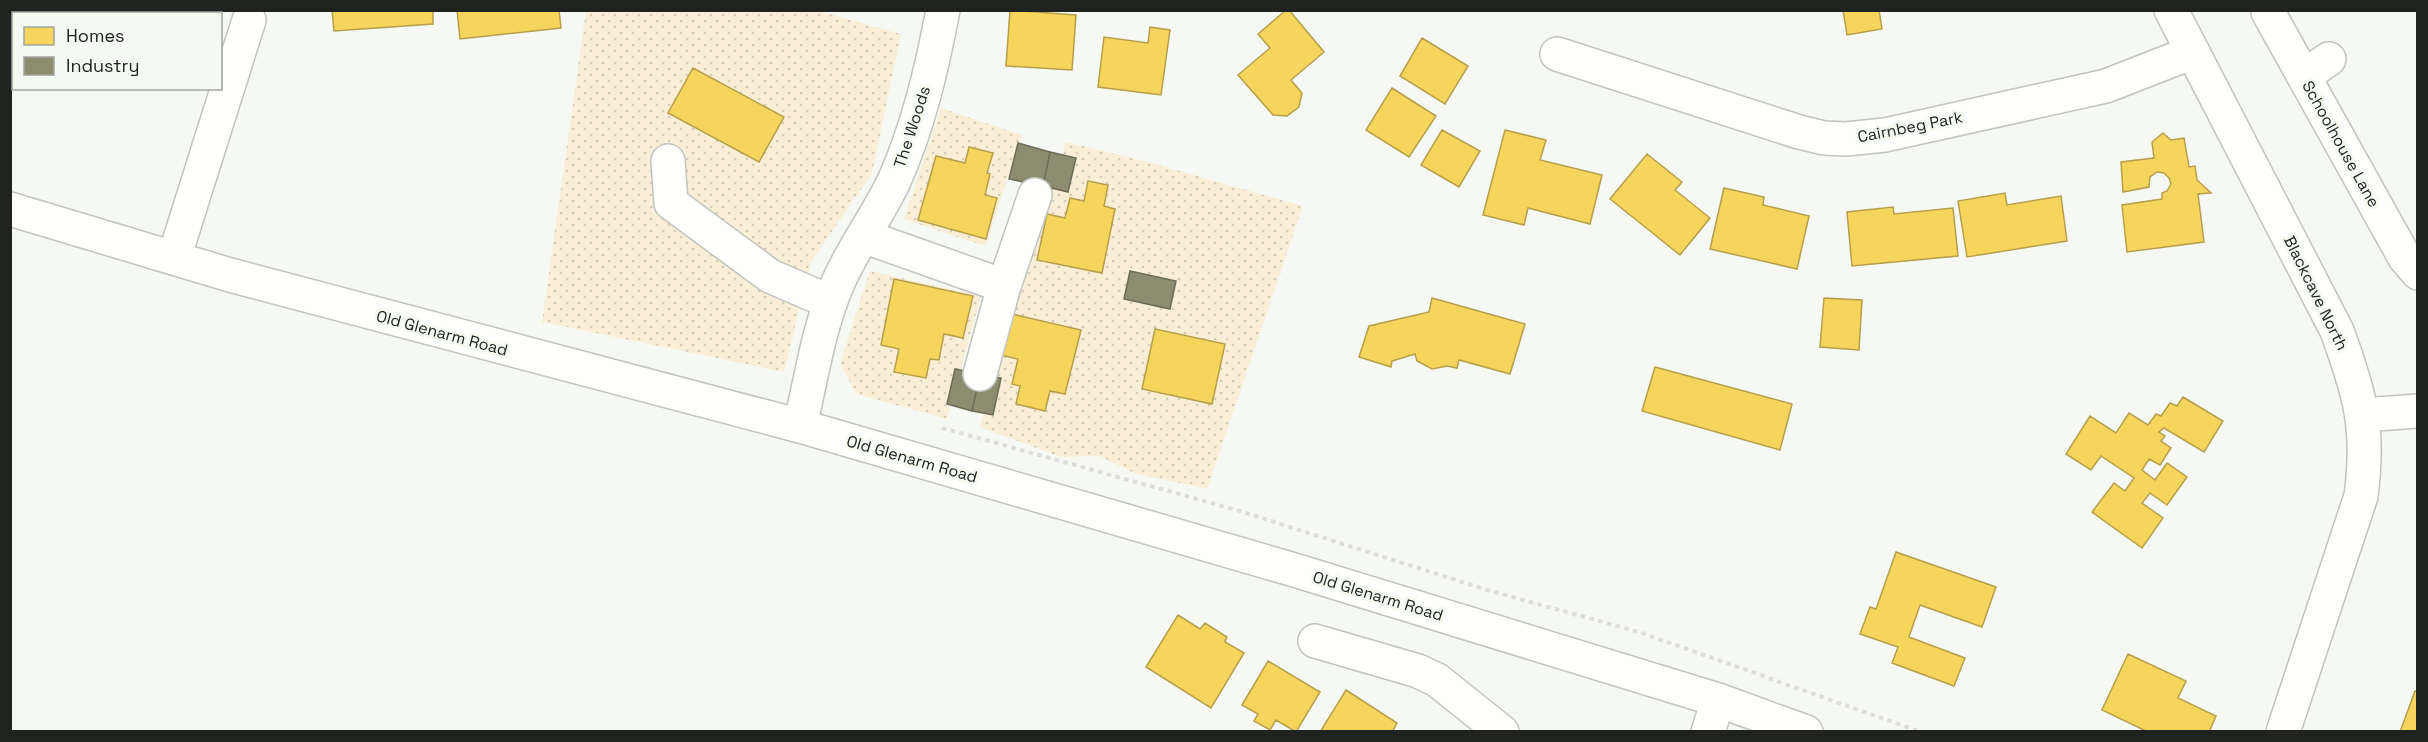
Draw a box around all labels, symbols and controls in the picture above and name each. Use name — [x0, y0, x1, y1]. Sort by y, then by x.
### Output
legend — [12, 12, 222, 90]
text: Homes — [66, 24, 125, 47]
text: Industry — [66, 54, 139, 77]
street label: Schoolhouse Lane — [2297, 77, 2385, 211]
street label: The Woods — [889, 83, 935, 171]
street label: Cairnbeg Park — [1856, 106, 1965, 147]
street label: Blackcave North — [2279, 232, 2353, 354]
street label: Old Glenarm Road — [374, 305, 510, 361]
street label: Old Glenarm Road — [844, 430, 980, 488]
street label: Old Glenarm Road — [1310, 566, 1446, 626]

